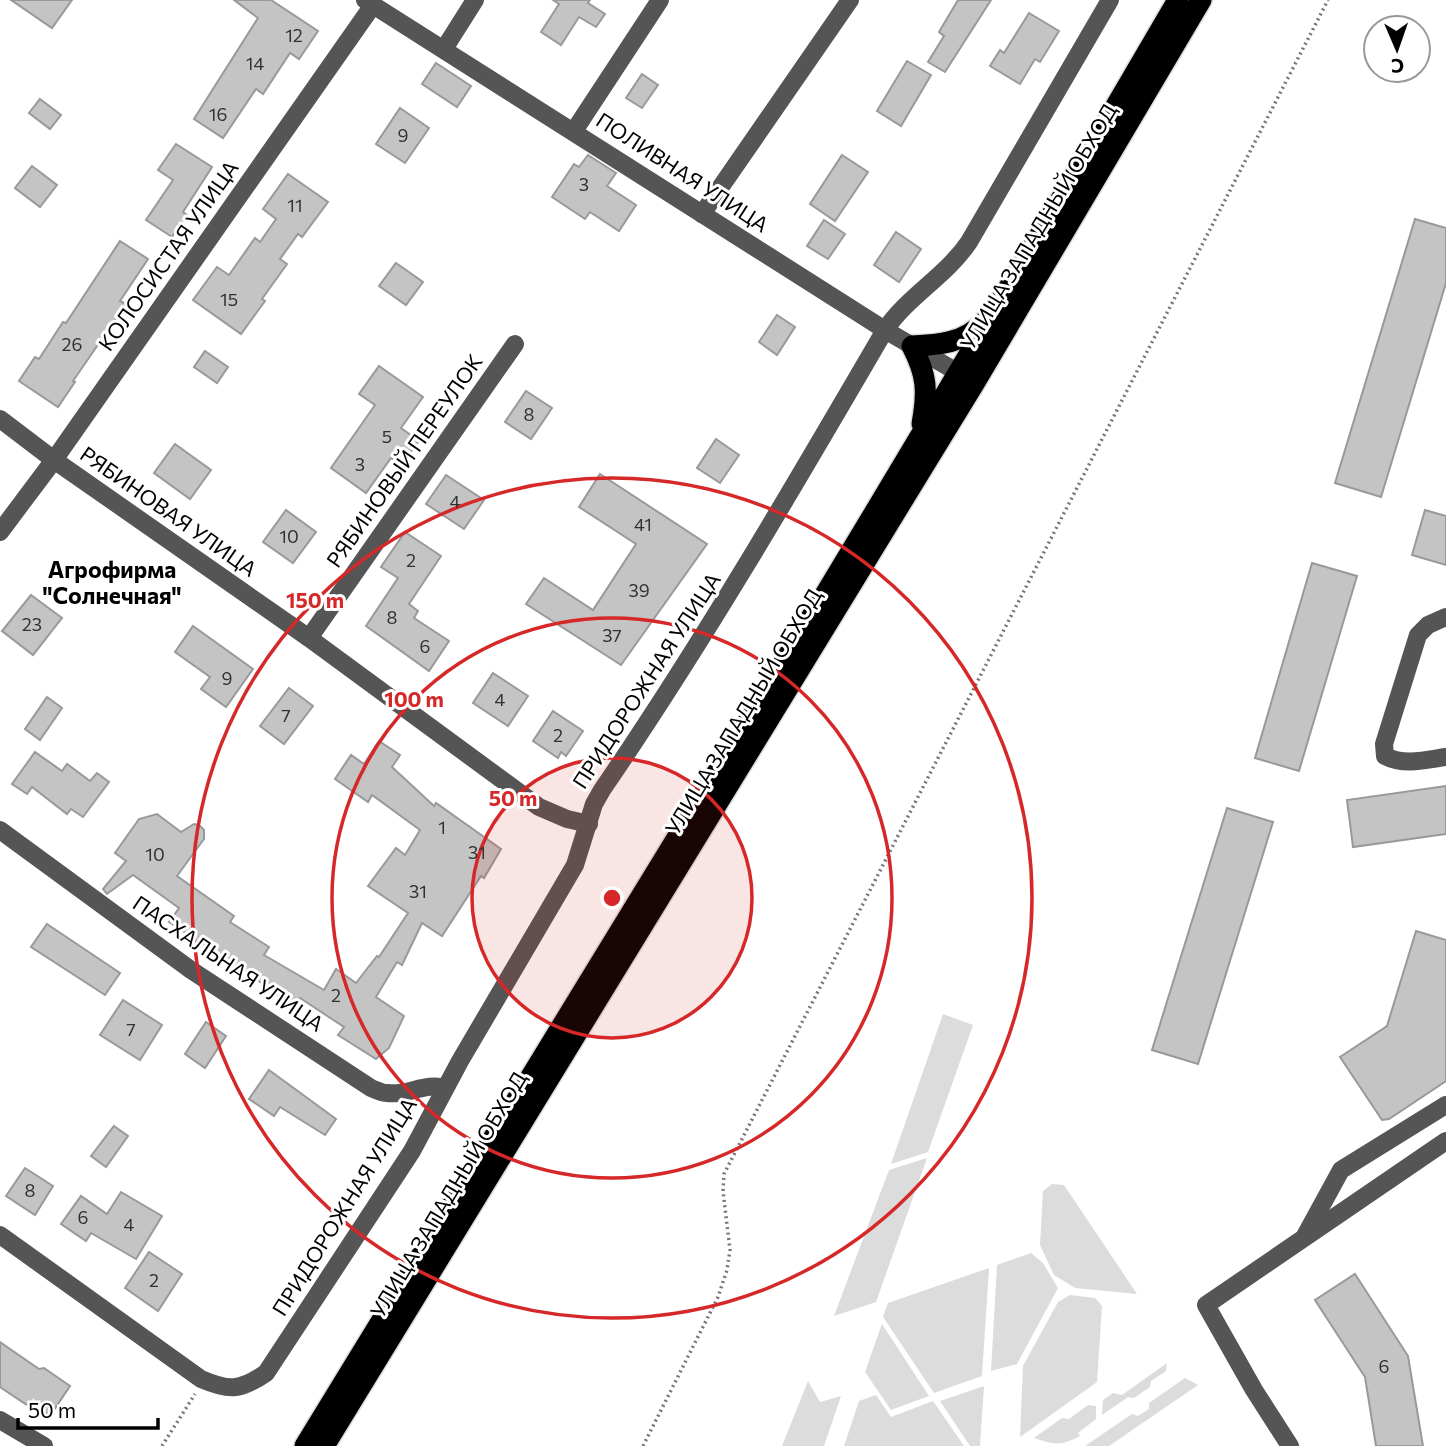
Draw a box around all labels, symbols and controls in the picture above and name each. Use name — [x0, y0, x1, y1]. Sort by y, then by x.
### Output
north arrow — [1362, 14, 1432, 84]
house number: 12 — [285, 24, 303, 46]
house number: 14 — [246, 52, 264, 74]
text: С — [1391, 55, 1405, 78]
street label: УЛИЦА ЗАПАДНЫЙ ОБХОД — [954, 99, 1121, 354]
house number: 16 — [209, 103, 227, 125]
street label: ПОЛИВНАЯ УЛИЦА — [592, 107, 774, 237]
house number: 9 — [398, 124, 408, 146]
street label: КОЛОСИСТАЯ УЛИЦА — [93, 155, 243, 355]
house number: 3 — [579, 173, 589, 195]
house number: 11 — [287, 194, 303, 216]
house number: 15 — [220, 288, 238, 310]
house number: 26 — [62, 333, 82, 355]
street label: РЯБИНОВЫЙ ПЕРЕУЛОК — [321, 349, 487, 571]
house number: 8 — [524, 403, 535, 425]
house number: 5 — [382, 425, 392, 447]
street label: РЯБИНОВАЯ УЛИЦА — [76, 440, 262, 581]
house number: 3 — [355, 453, 365, 475]
house number: 4 — [450, 490, 461, 512]
house number: 41 — [634, 513, 652, 535]
house number: 10 — [279, 525, 299, 547]
house number: 2 — [406, 549, 416, 571]
district label: Агрофирма "Солнечная" — [42, 555, 182, 609]
street label: ПРИДОРОЖНАЯ УЛИЦА — [567, 568, 725, 793]
house number: 39 — [628, 579, 650, 601]
street label: УЛИЦА ЗАПАДНЫЙ ОБХОД — [659, 584, 826, 839]
text: 150 m — [286, 587, 344, 612]
house number: 8 — [387, 606, 398, 628]
house number: 23 — [22, 613, 42, 635]
house number: 37 — [602, 624, 622, 646]
house number: 6 — [420, 635, 430, 657]
house number: 9 — [222, 667, 232, 689]
text: 100 m — [384, 686, 444, 711]
house number: 4 — [495, 688, 506, 710]
house number: 7 — [281, 704, 291, 726]
house number: 2 — [553, 724, 563, 746]
text: 50 m — [489, 785, 537, 810]
house number: 1 — [438, 816, 446, 838]
house number: 31 — [468, 841, 486, 863]
house number: 10 — [145, 843, 165, 865]
house number: 31 — [409, 880, 427, 902]
centre of rings — [600, 886, 624, 910]
street label: ПАСХАЛЬНАЯ УЛИЦА — [129, 890, 329, 1036]
house number: 2 — [331, 984, 341, 1006]
house number: 7 — [126, 1018, 136, 1040]
street label: УЛИЦА ЗАПАДНЫЙ ОБХОД — [364, 1067, 531, 1322]
street label: ПРИДОРОЖНАЯ УЛИЦА — [266, 1093, 421, 1320]
house number: 8 — [25, 1179, 36, 1201]
house number: 6 — [78, 1206, 88, 1228]
house number: 4 — [124, 1213, 135, 1235]
house number: 2 — [149, 1269, 159, 1291]
house number: 6 — [1379, 1355, 1389, 1377]
scale bar — [18, 1386, 158, 1430]
text: 50 m — [28, 1397, 76, 1422]

